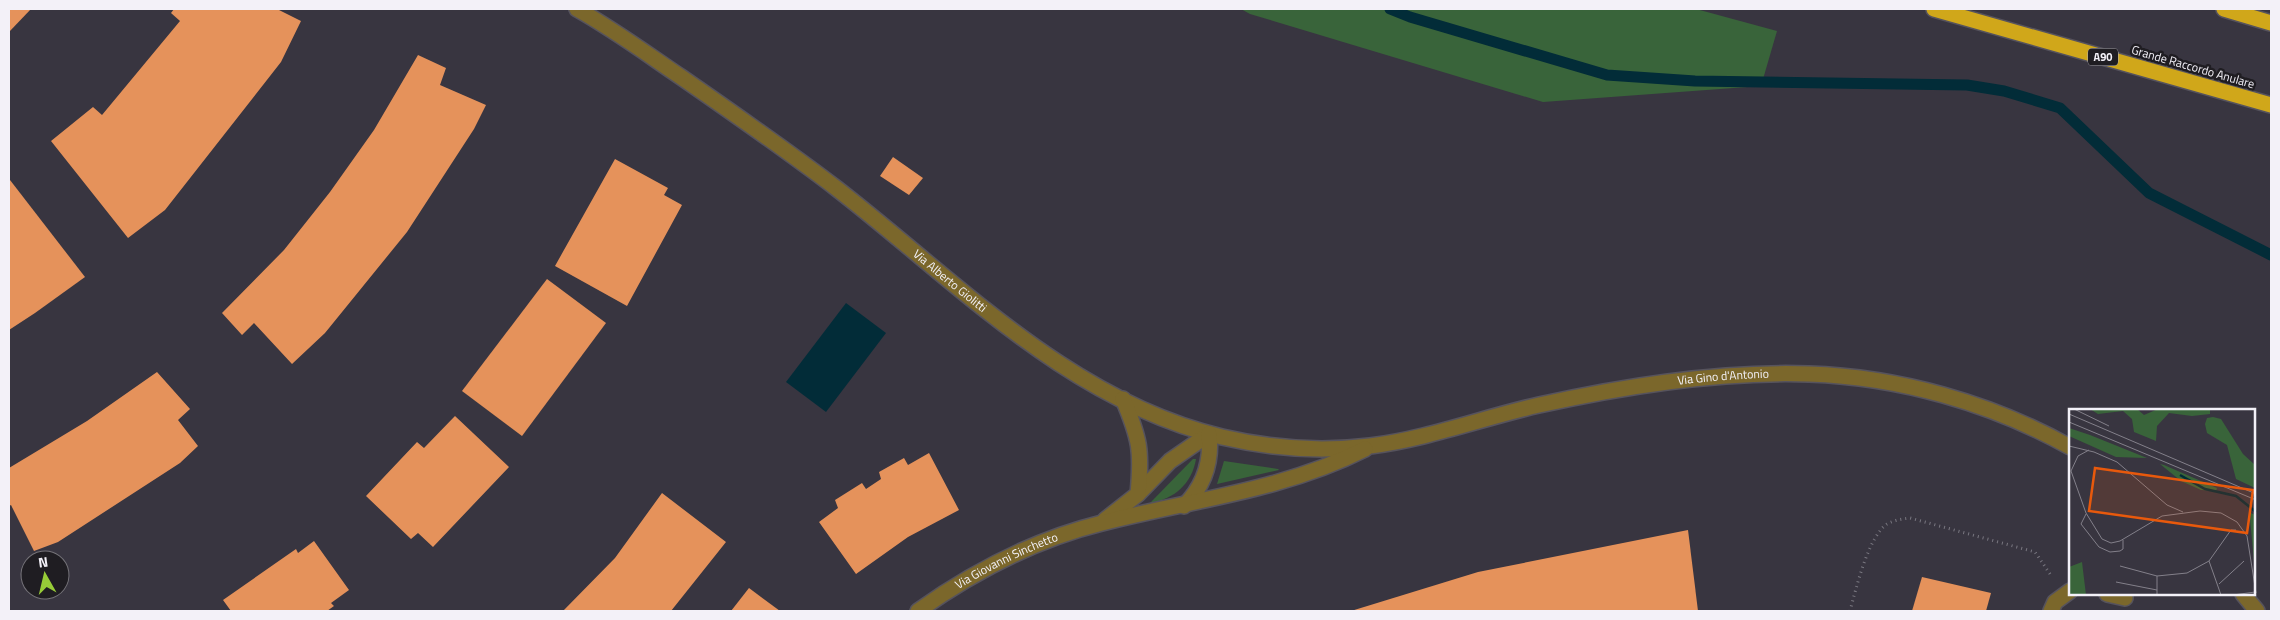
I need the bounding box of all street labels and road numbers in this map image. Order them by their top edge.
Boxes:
street label: Grande Raccordo Anulare [2129,40,2257,93]
road number: A90 [2088,48,2118,66]
street label: Via Alberto Giolitti [909,244,991,317]
street label: Via Gino d'Antonio [1676,364,1769,390]
street label: Via Giovanni Sinchetto [951,527,1060,594]

